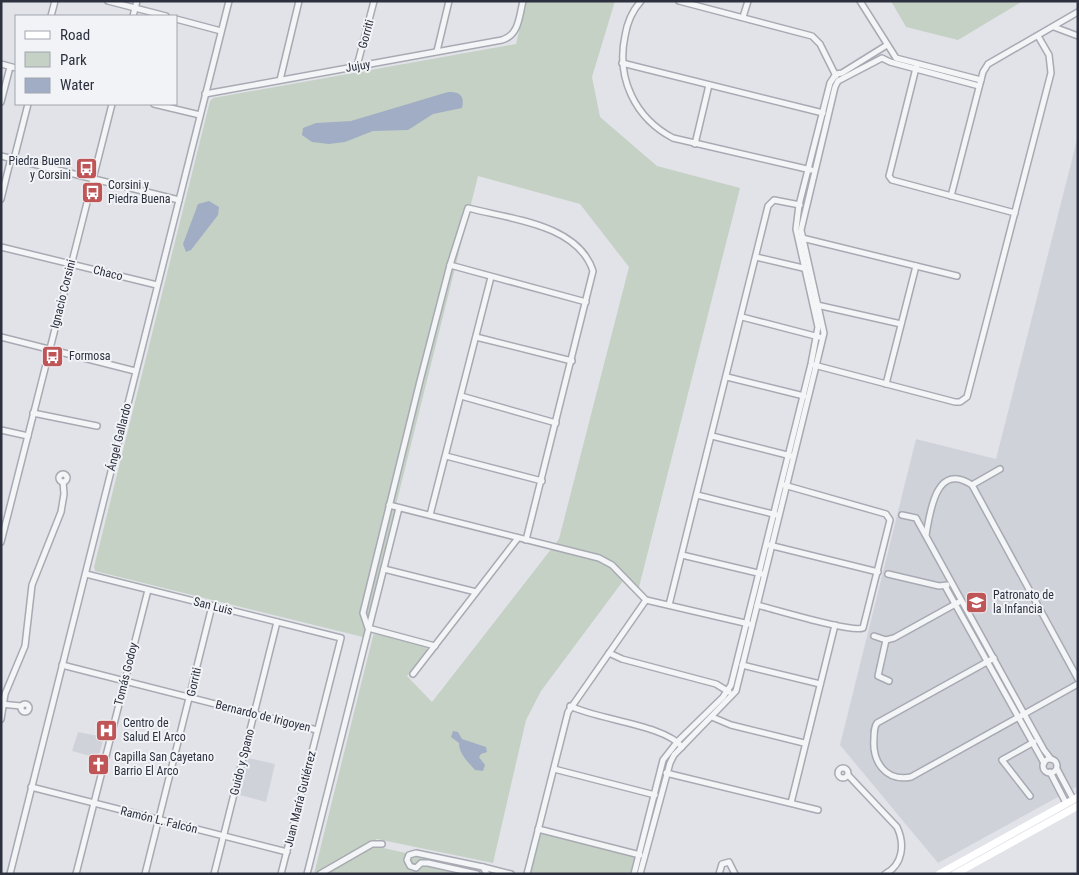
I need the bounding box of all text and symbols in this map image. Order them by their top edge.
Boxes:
legend [15,15,178,105]
street label: Gorriti [355,18,377,50]
text: Road [60,26,90,44]
text: Park [60,51,87,69]
street label: Jujuy [344,57,372,75]
text: Water [60,76,95,94]
place label: Piedra Buena y Corsini [9,154,71,182]
bus stop icon: Piedra Buena y Corsini [75,156,99,180]
place label: Corsini y Piedra Buena [108,178,171,206]
bus stop icon: Corsini y Piedra Buena [80,180,104,204]
street label: Ignacio Corsini [48,258,78,330]
street label: Chaco [92,263,124,283]
bus stop icon: Formosa [41,344,65,368]
place label: Formosa [69,349,111,363]
street label: Ángel Gallardo [103,401,134,472]
place label: Patronato de la Infancia [993,588,1054,616]
school or university icon: Patronato de la Infancia [965,590,989,614]
street label: San Luis [192,594,234,618]
street label: Tomás Godoy [111,641,141,707]
street label: Gorriti [184,666,204,698]
street label: Bernardo de Irigoyen [214,697,312,735]
place label: Centro de Salud El Arco [123,716,186,744]
hospital icon: Centro de Salud El Arco [95,718,119,742]
street label: Guido y Spano [227,727,257,797]
street label: Juan María Gutiérrez [281,749,319,849]
place label: Capilla San Cayetano Barrio El Arco [114,750,214,778]
church icon: Capilla San Cayetano Barrio El Arco [86,752,110,776]
street label: Ramón L. Falcón [119,804,199,836]

